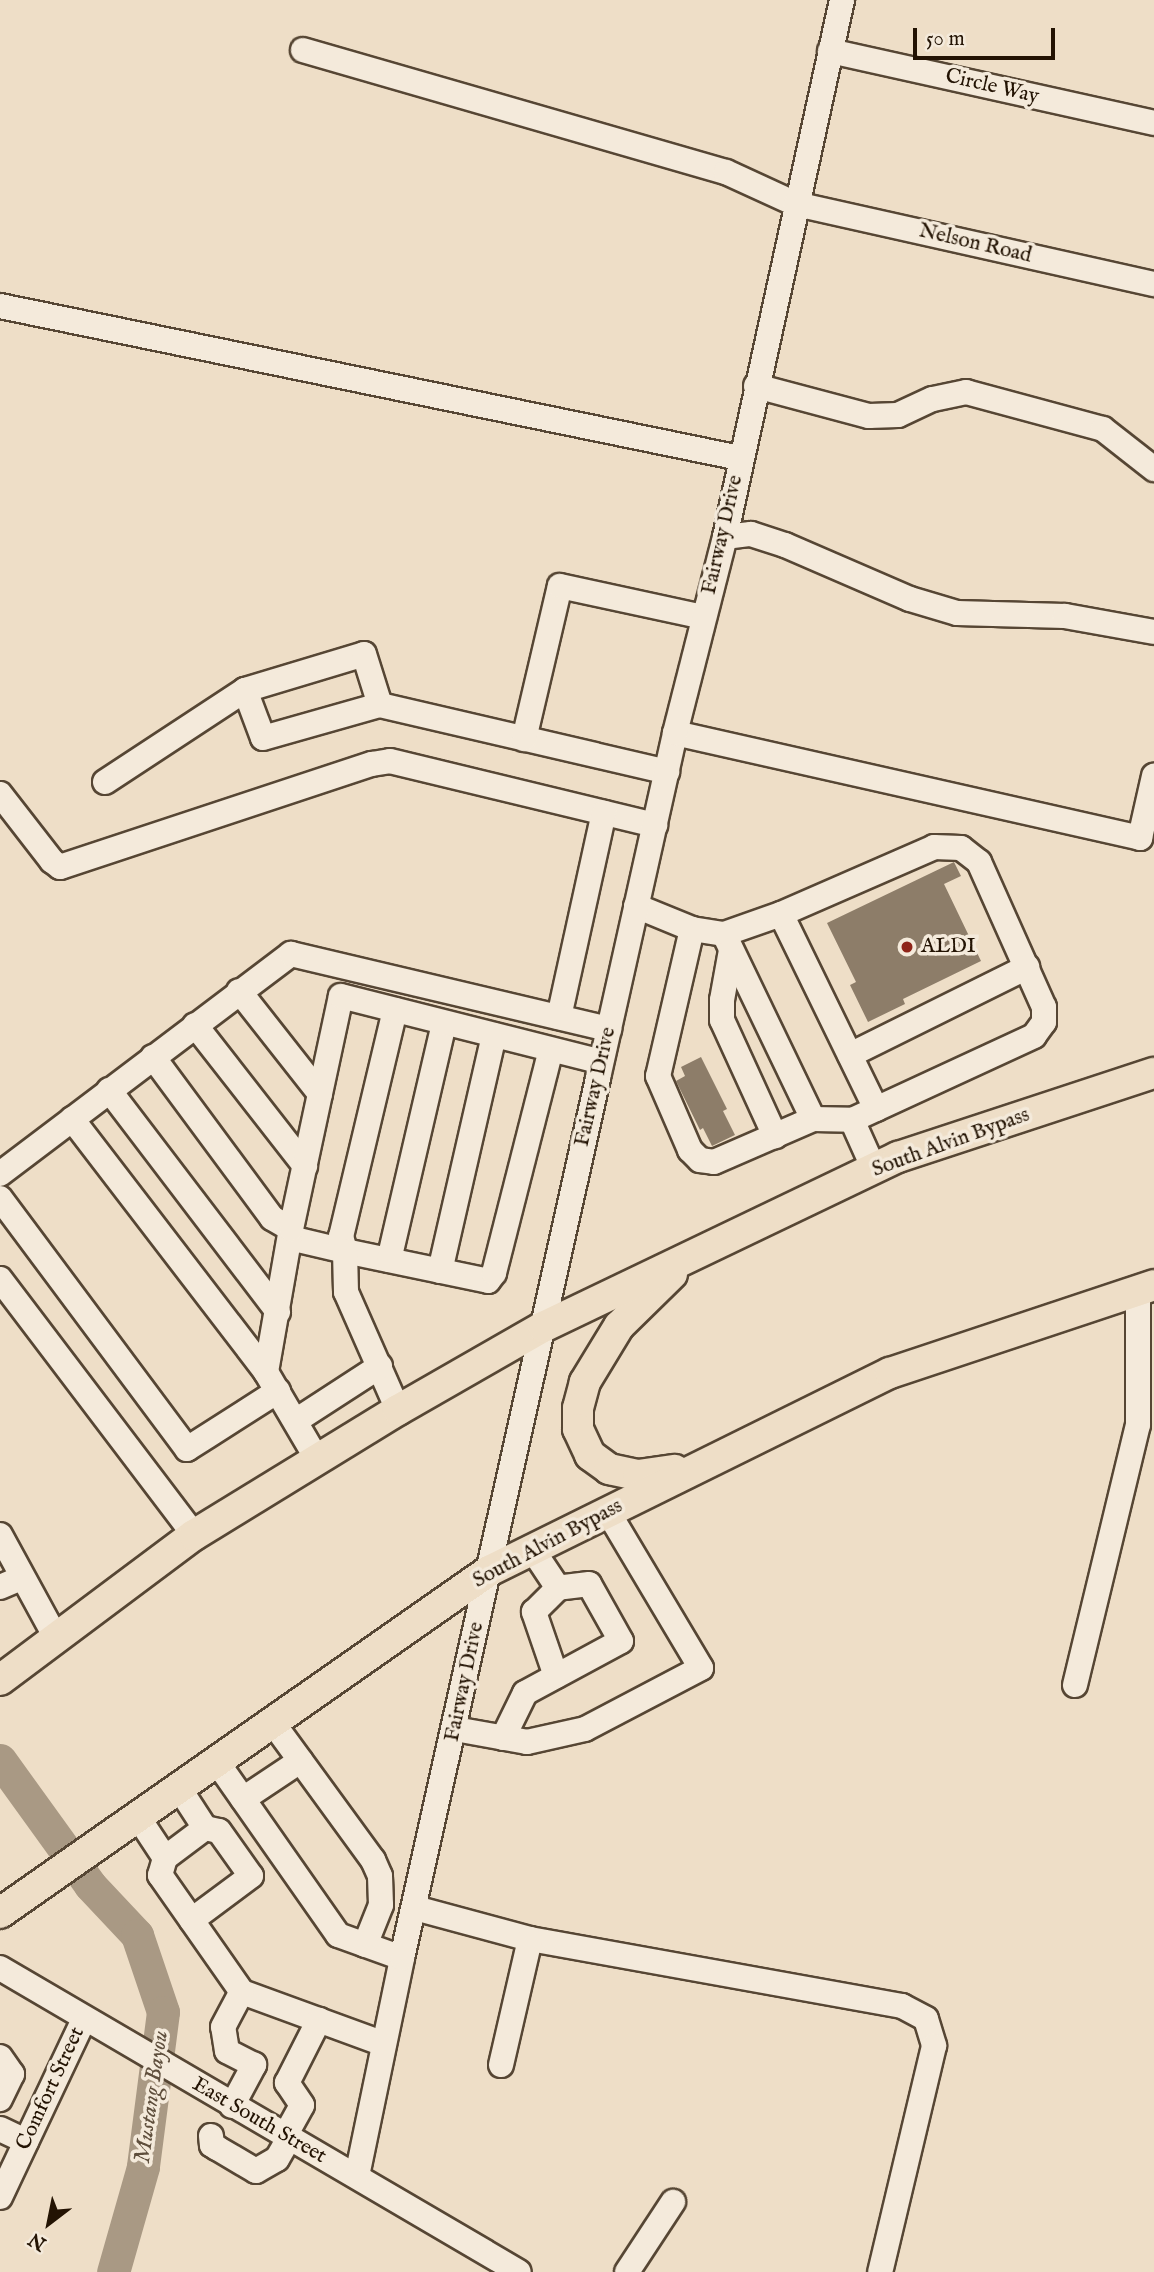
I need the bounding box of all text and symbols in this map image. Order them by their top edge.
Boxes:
scale bar [916,14,1058,58]
text: 50 m [926,26,965,53]
street label: Circle Way [943,64,1041,110]
street label: Nelson Road [916,219,1034,269]
street label: Fairway Drive [697,473,749,597]
place label: ALDI [921,934,976,960]
marker: ALDI [899,939,915,955]
street label: Fairway Drive [570,1025,622,1149]
street label: South Alvin Bypass [869,1103,1033,1183]
street label: South Alvin Bypass [469,1494,627,1594]
street label: Fairway Drive [440,1620,490,1744]
street label: Comfort Street [11,2023,91,2155]
water label: Mustang Bayou [129,2029,175,2165]
street label: East South Street [187,2072,331,2170]
north arrow [14,2188,84,2258]
text: N [25,2226,51,2255]

